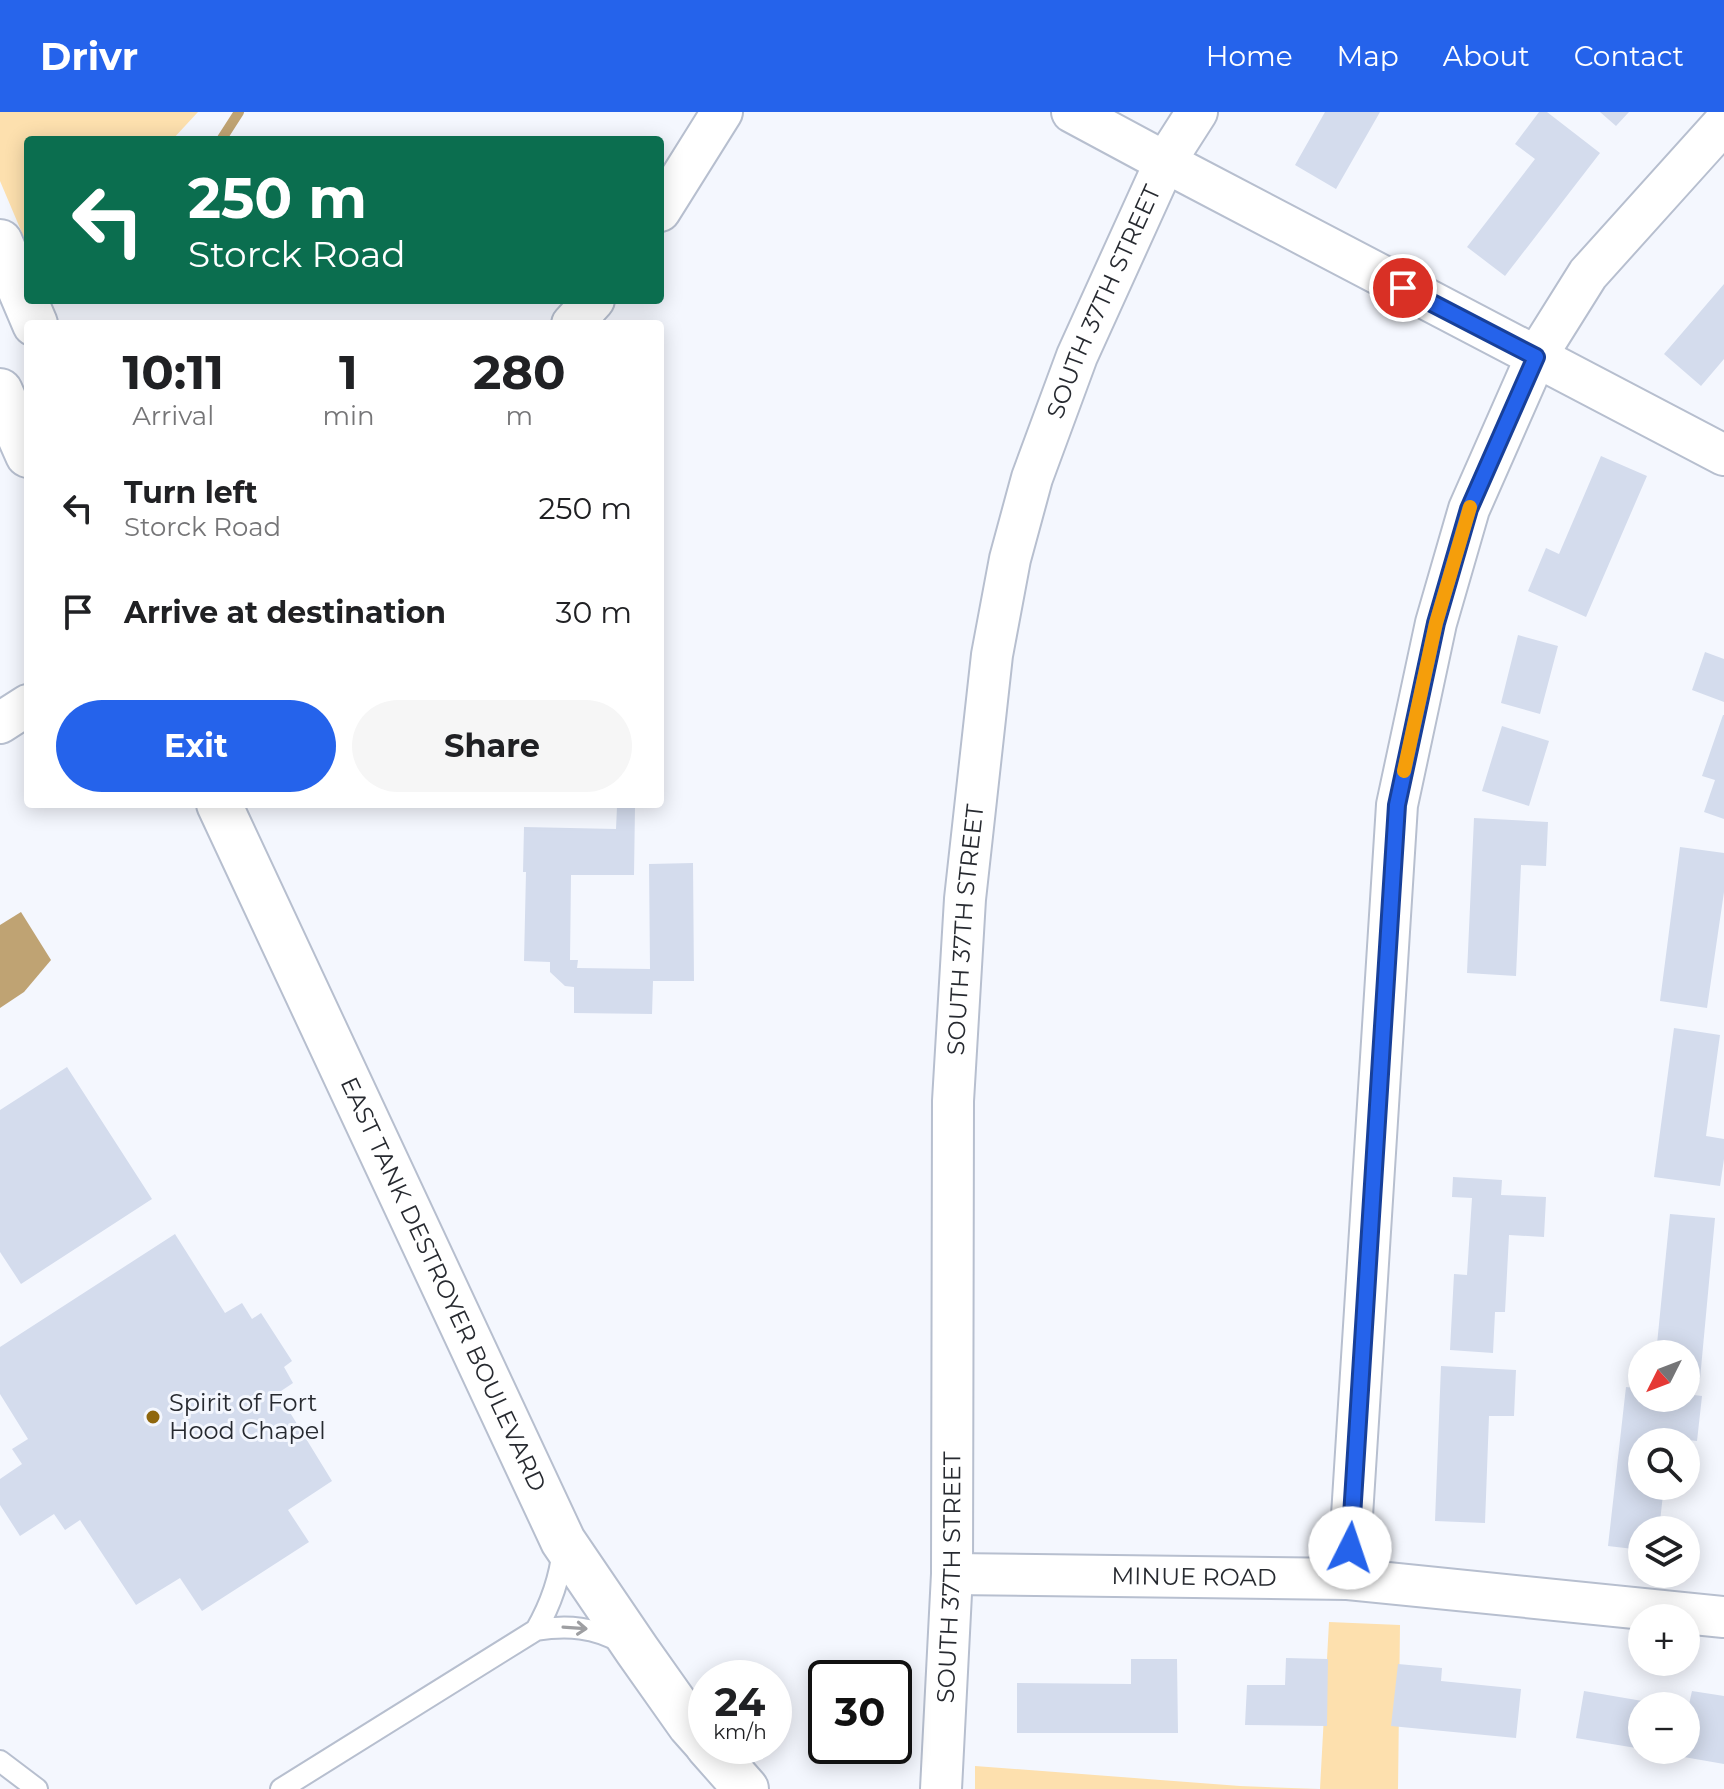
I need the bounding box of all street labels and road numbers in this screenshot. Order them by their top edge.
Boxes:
street label: SOUTH 37TH STREET [1040,180,1167,422]
street label: SOUTH 37TH STREET [941,802,989,1056]
street label: EAST TANK DESTROYER BOULEVARD [334,1072,553,1496]
street label: SOUTH 37TH STREET [930,1451,966,1704]
street label: MINUE ROAD [1111,1561,1277,1592]

